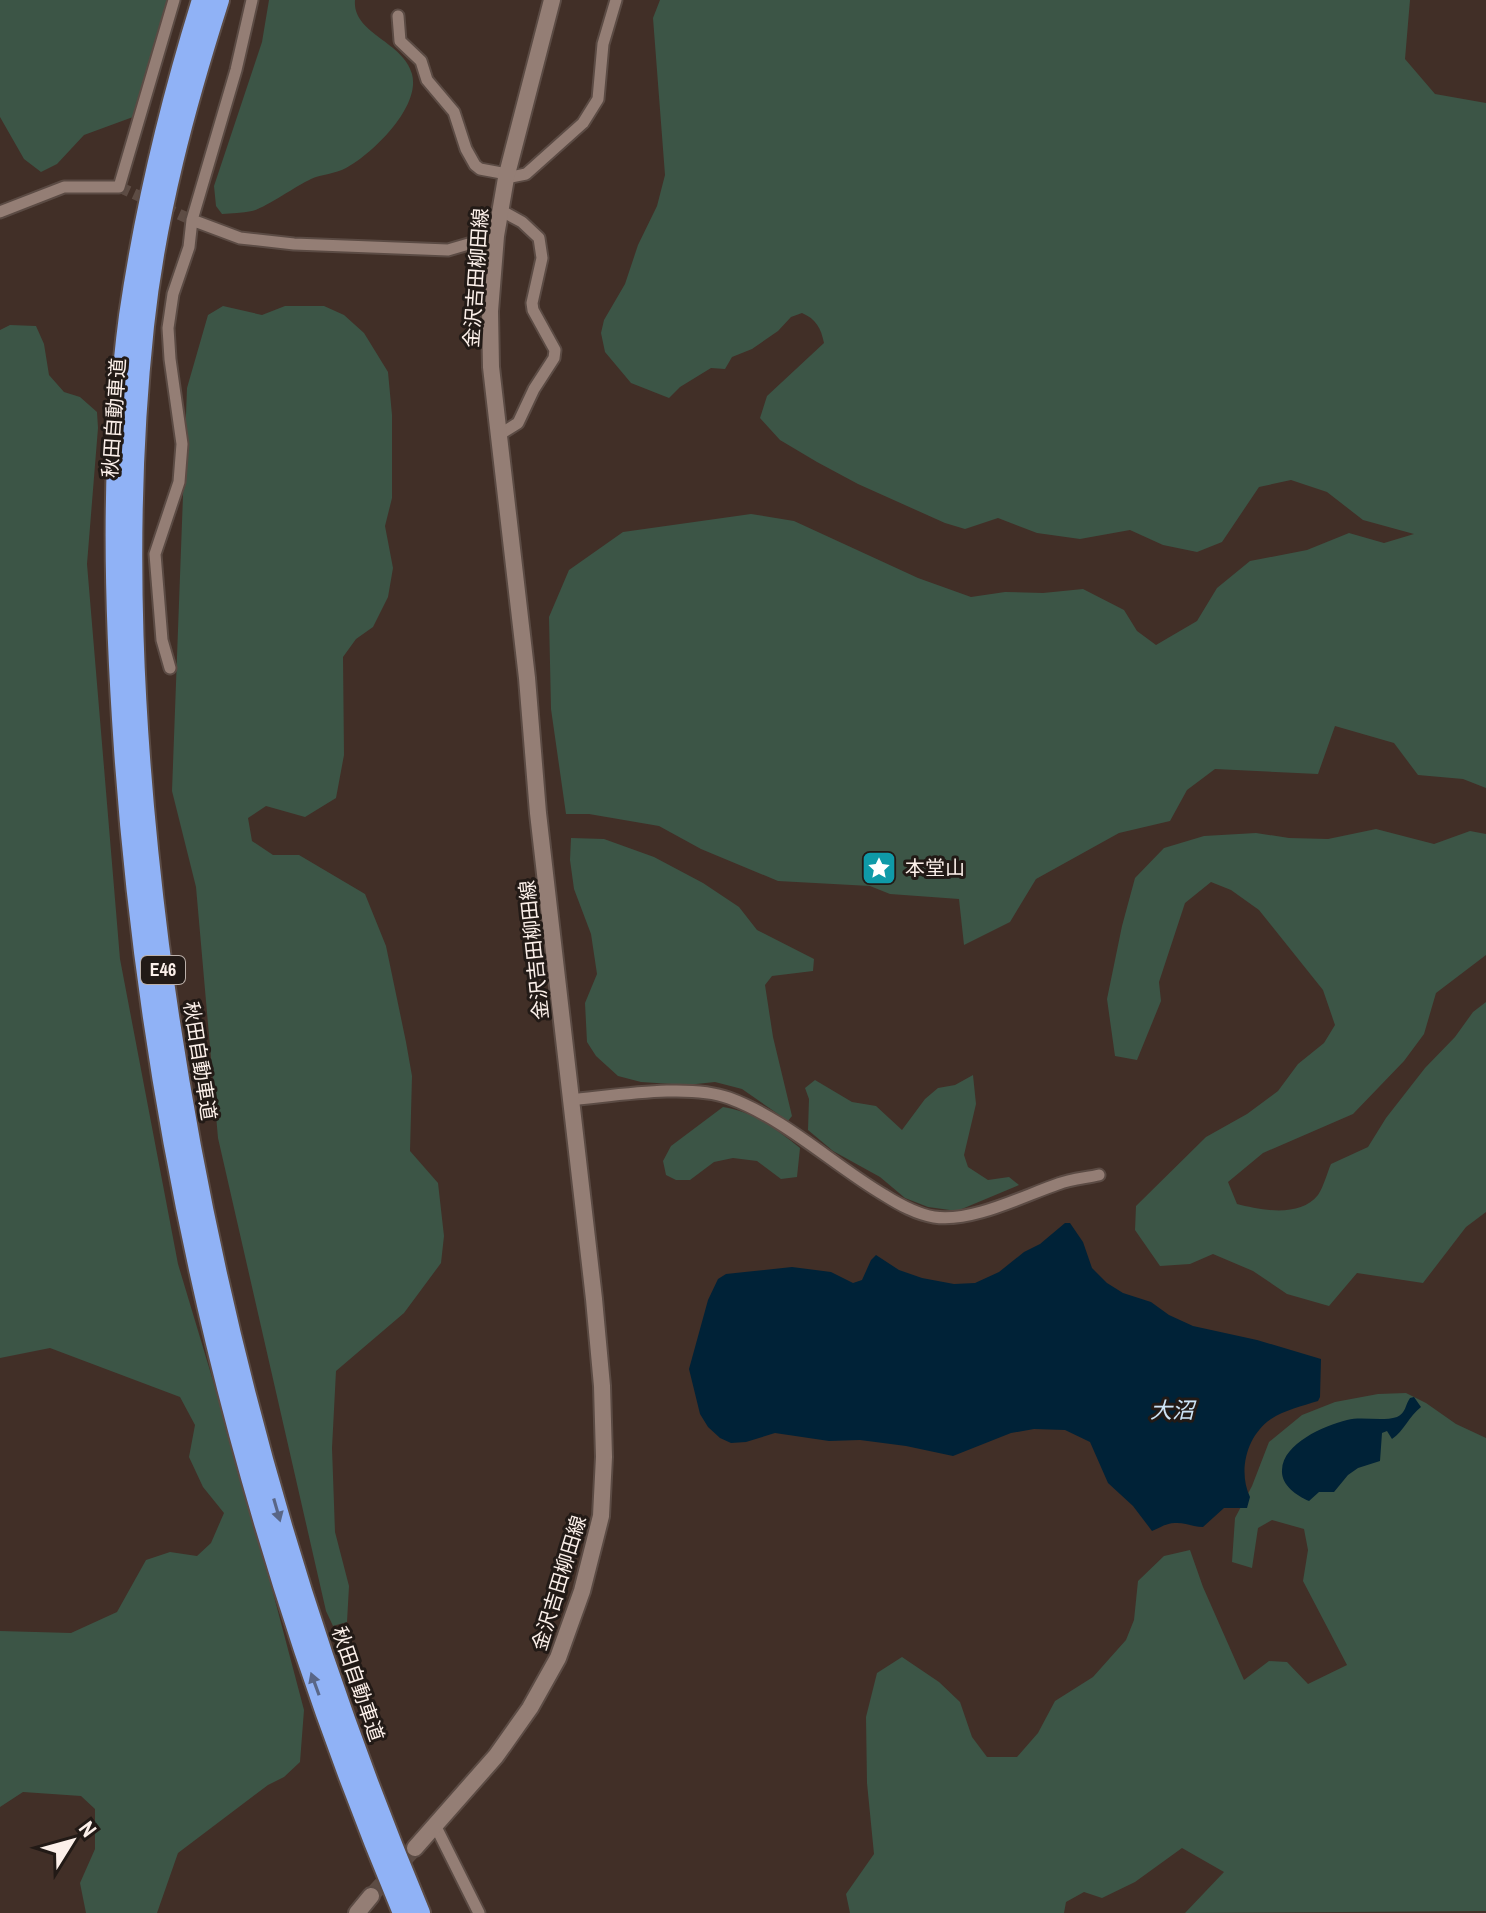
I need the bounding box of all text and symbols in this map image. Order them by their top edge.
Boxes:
street label: 金沢吉田柳田線 [457,207,494,349]
street label: 秋田自動車道 [96,357,131,479]
place icon: 本堂山 [860,849,898,887]
place label: 本堂山 [905,854,965,881]
street label: 金沢吉田柳田線 [513,879,554,1021]
road number: E46 [141,956,185,984]
street label: 秋田自動車道 [178,1000,223,1122]
water label: 大沼 [1150,1395,1197,1425]
one-way arrow [271,1499,284,1523]
street label: 金沢吉田柳田線 [525,1512,592,1654]
street label: 秋田自動車道 [326,1623,391,1745]
one-way arrow [308,1671,320,1695]
north arrow [32,1801,112,1881]
text: N [72,1815,104,1843]

